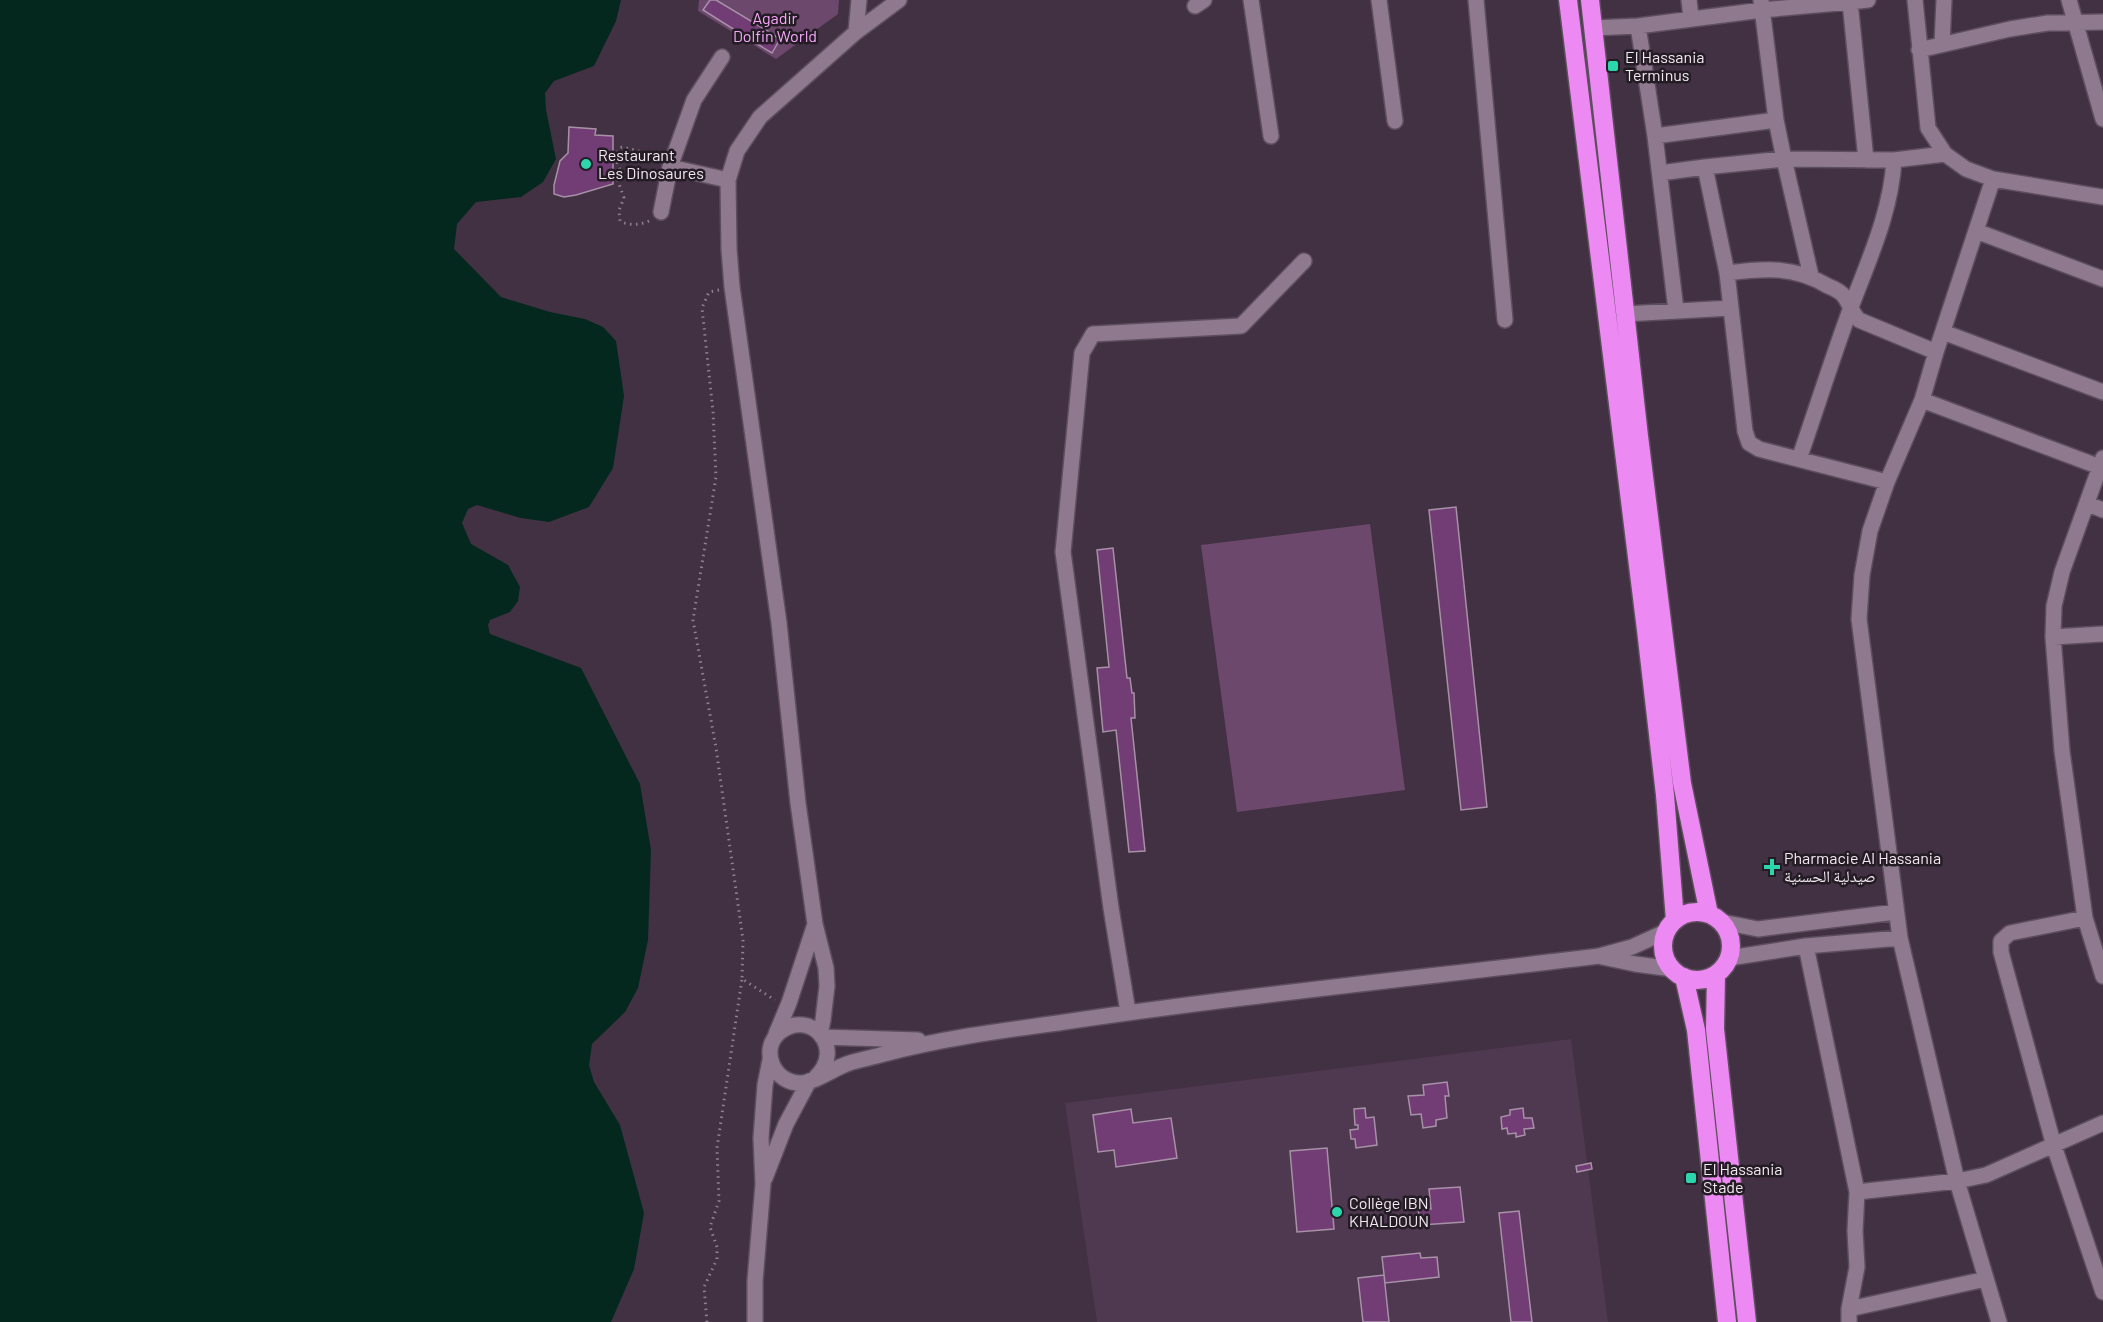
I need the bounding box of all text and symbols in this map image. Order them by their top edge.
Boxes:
park label: Agadir Dolfin World [733,8,817,45]
place label: El Hassania Terminus [1625,47,1704,84]
marker: El Hassania Terminus [1606,59,1620,73]
place label: Restaurant Les Dinosaures [598,145,704,182]
marker: Restaurant Les Dinosaures [579,157,593,171]
place label: Pharmacie Al Hassania صيدلية الحسنية [1784,848,1941,885]
marker: Pharmacie Al Hassania صيدلية الحسنية [1765,860,1779,874]
place label: El Hassania Stade [1703,1159,1782,1196]
marker: El Hassania Stade [1684,1171,1698,1185]
place label: Collège IBN KHALDOUN [1349,1193,1429,1230]
marker: Collège IBN KHALDOUN [1330,1205,1344,1219]

